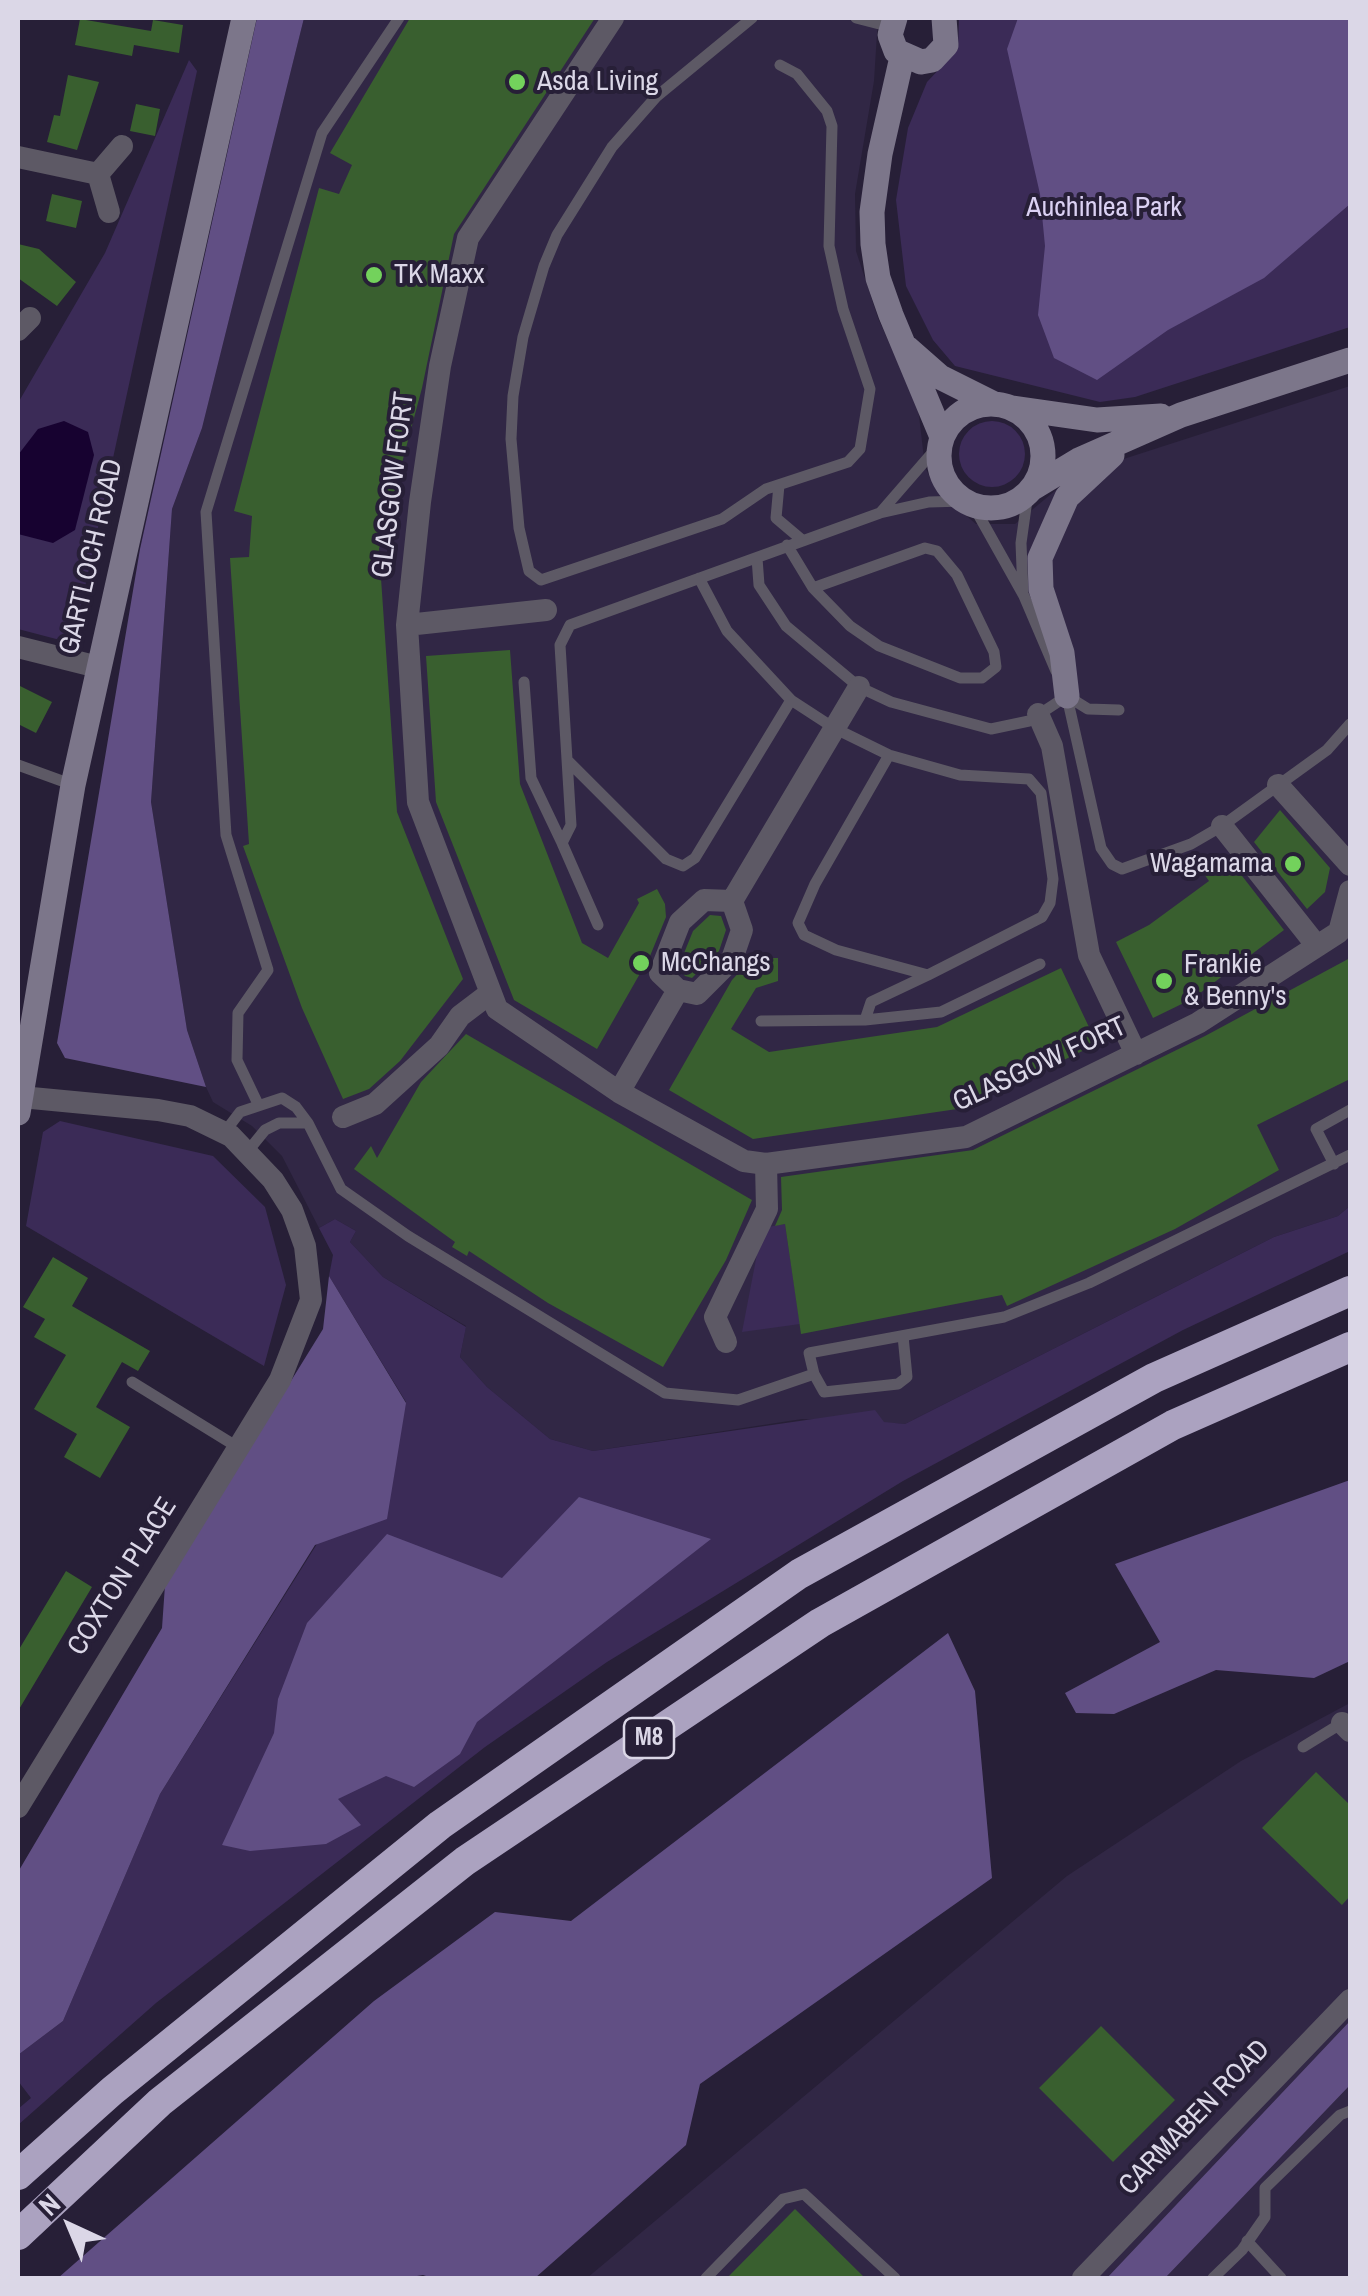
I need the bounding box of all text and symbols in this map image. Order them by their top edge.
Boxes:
place label: Asda Living [537,65,658,99]
marker: Asda Living [506,71,528,93]
park label: Auchinlea Park [1026,191,1182,225]
place label: TK Maxx [394,258,485,292]
marker: TK Maxx [363,264,385,286]
street label: GLASGOW FORT [366,390,422,580]
street label: GARTLOCH ROAD [53,456,131,658]
place label: Wagamama [1150,847,1273,881]
marker: Wagamama [1282,853,1304,875]
place label: McChangs [661,946,771,980]
place label: Frankie & Benny's [1184,948,1287,1014]
marker: McChangs [630,952,652,974]
marker: Frankie & Benny's [1153,970,1175,992]
street label: GLASGOW FORT [948,1010,1132,1120]
street label: COXTON PLACE [61,1492,185,1662]
road number: M8 [624,1718,674,1758]
street label: CARMABEN ROAD [1112,2033,1278,2203]
north arrow [20,2176,120,2276]
text: N [30,2185,68,2224]

